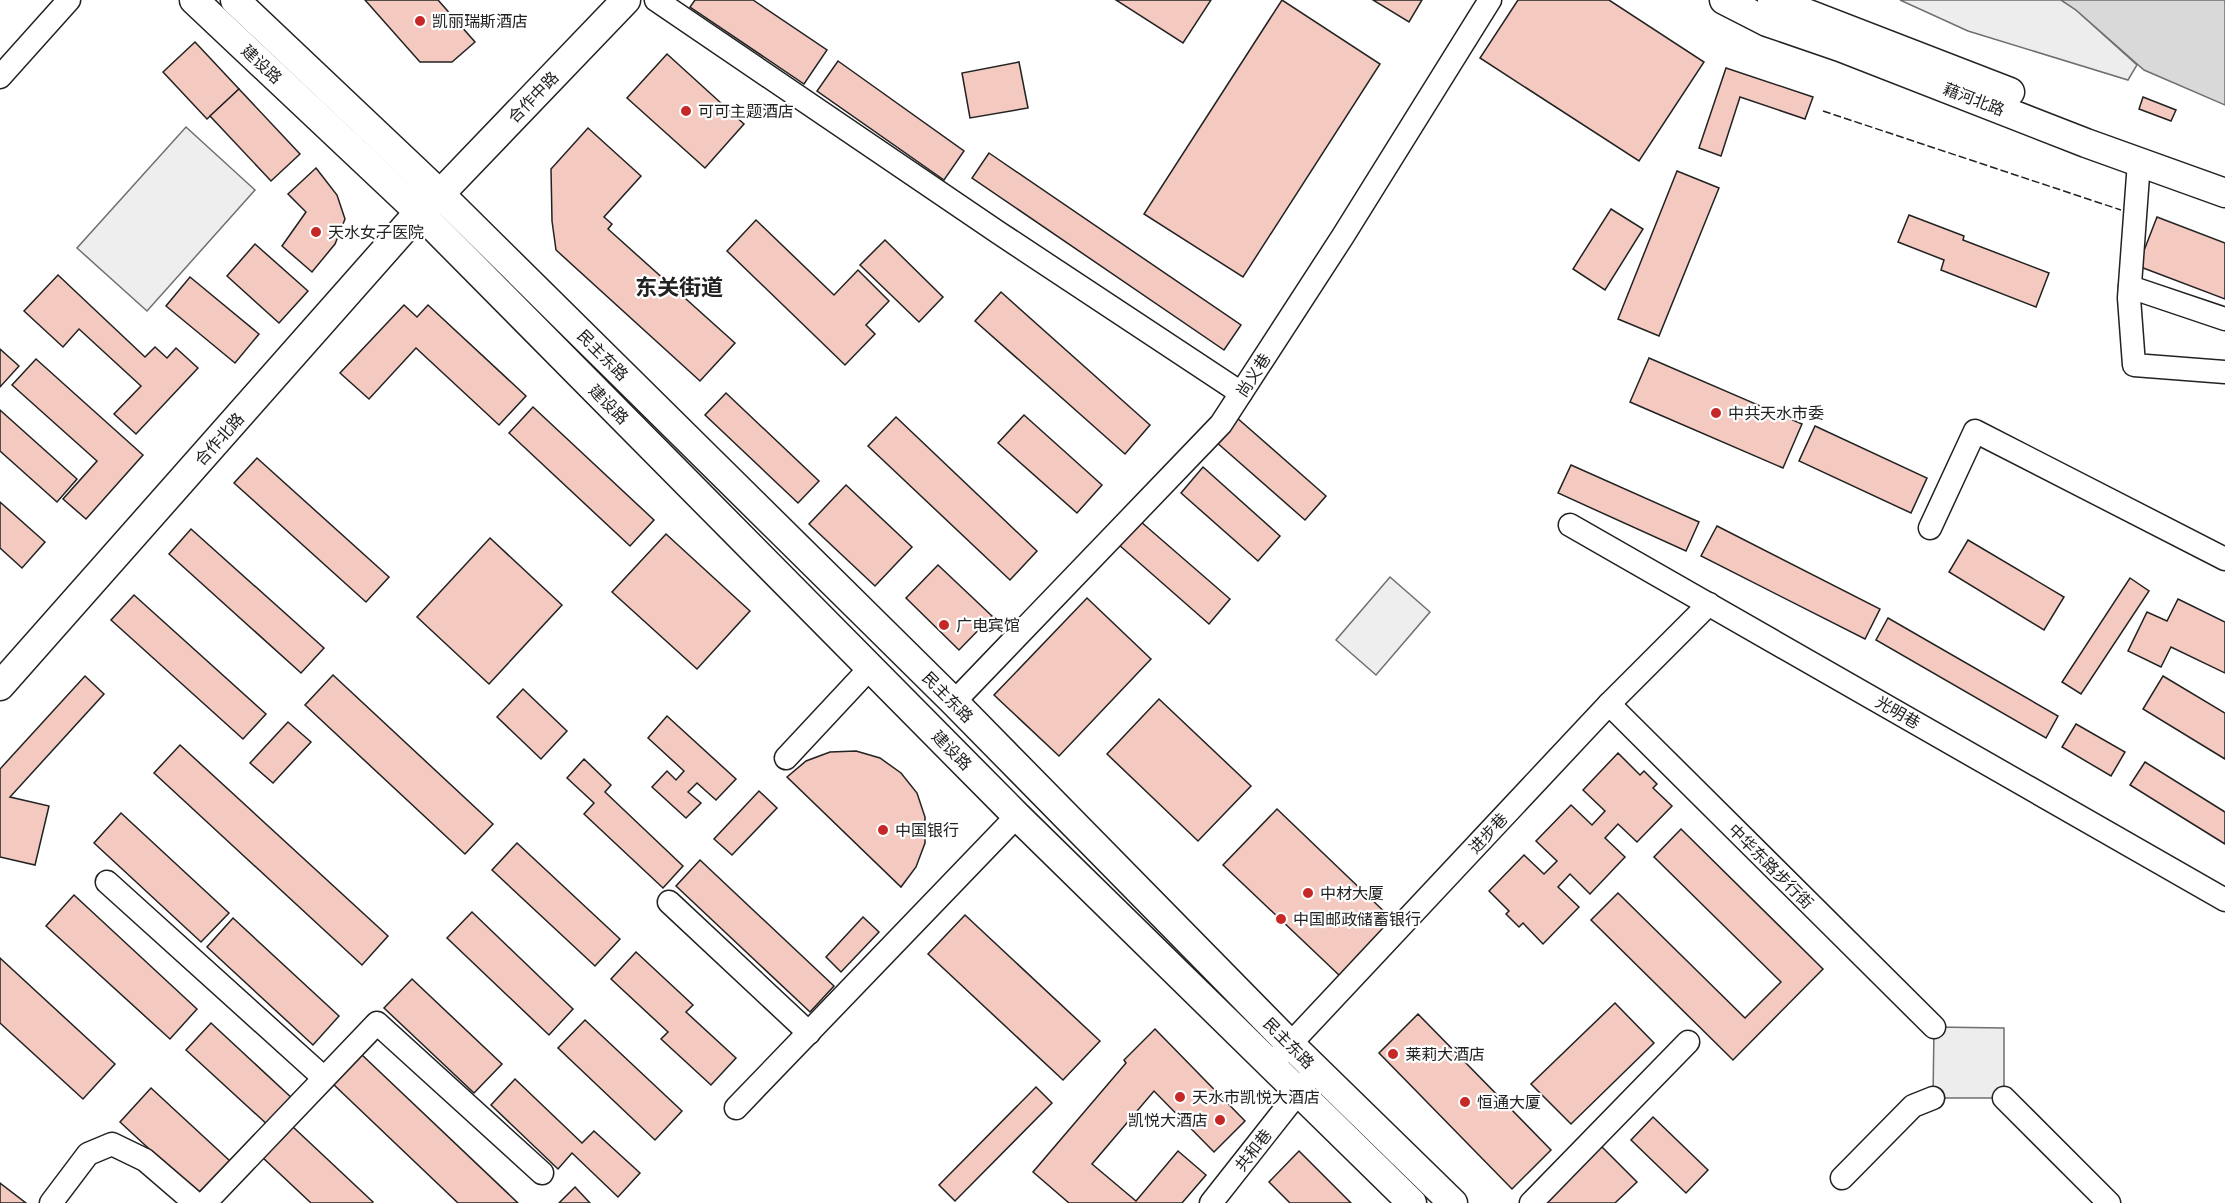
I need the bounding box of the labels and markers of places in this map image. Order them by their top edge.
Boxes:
place label: 凯丽瑞斯酒店 [432,11,528,31]
marker: 凯丽瑞斯酒店 [413,14,427,28]
place label: 可可主题酒店 [698,101,794,121]
marker: 可可主题酒店 [679,104,693,118]
place label: 天水女子医院 [328,222,424,242]
marker: 天水女子医院 [309,225,323,239]
place label: 中共天水市委 [1728,403,1824,423]
marker: 中共天水市委 [1709,406,1723,420]
place label: 广电宾馆 [956,615,1020,635]
marker: 广电宾馆 [937,618,951,632]
place label: 中国银行 [895,820,959,840]
marker: 中国银行 [876,823,890,837]
place label: 中材大厦 [1320,883,1384,903]
marker: 中材大厦 [1301,886,1315,900]
place label: 中国邮政储蓄银行 [1293,909,1421,929]
marker: 中国邮政储蓄银行 [1274,912,1288,926]
place label: 莱莉大酒店 [1405,1044,1485,1064]
marker: 莱莉大酒店 [1386,1047,1400,1061]
place label: 天水市凯悦大酒店 [1192,1087,1320,1107]
marker: 天水市凯悦大酒店 [1173,1090,1187,1104]
place label: 恒通大厦 [1477,1092,1541,1112]
marker: 恒通大厦 [1458,1095,1472,1109]
place label: 凯悦大酒店 [1128,1110,1208,1130]
marker: 凯悦大酒店 [1213,1113,1227,1127]

